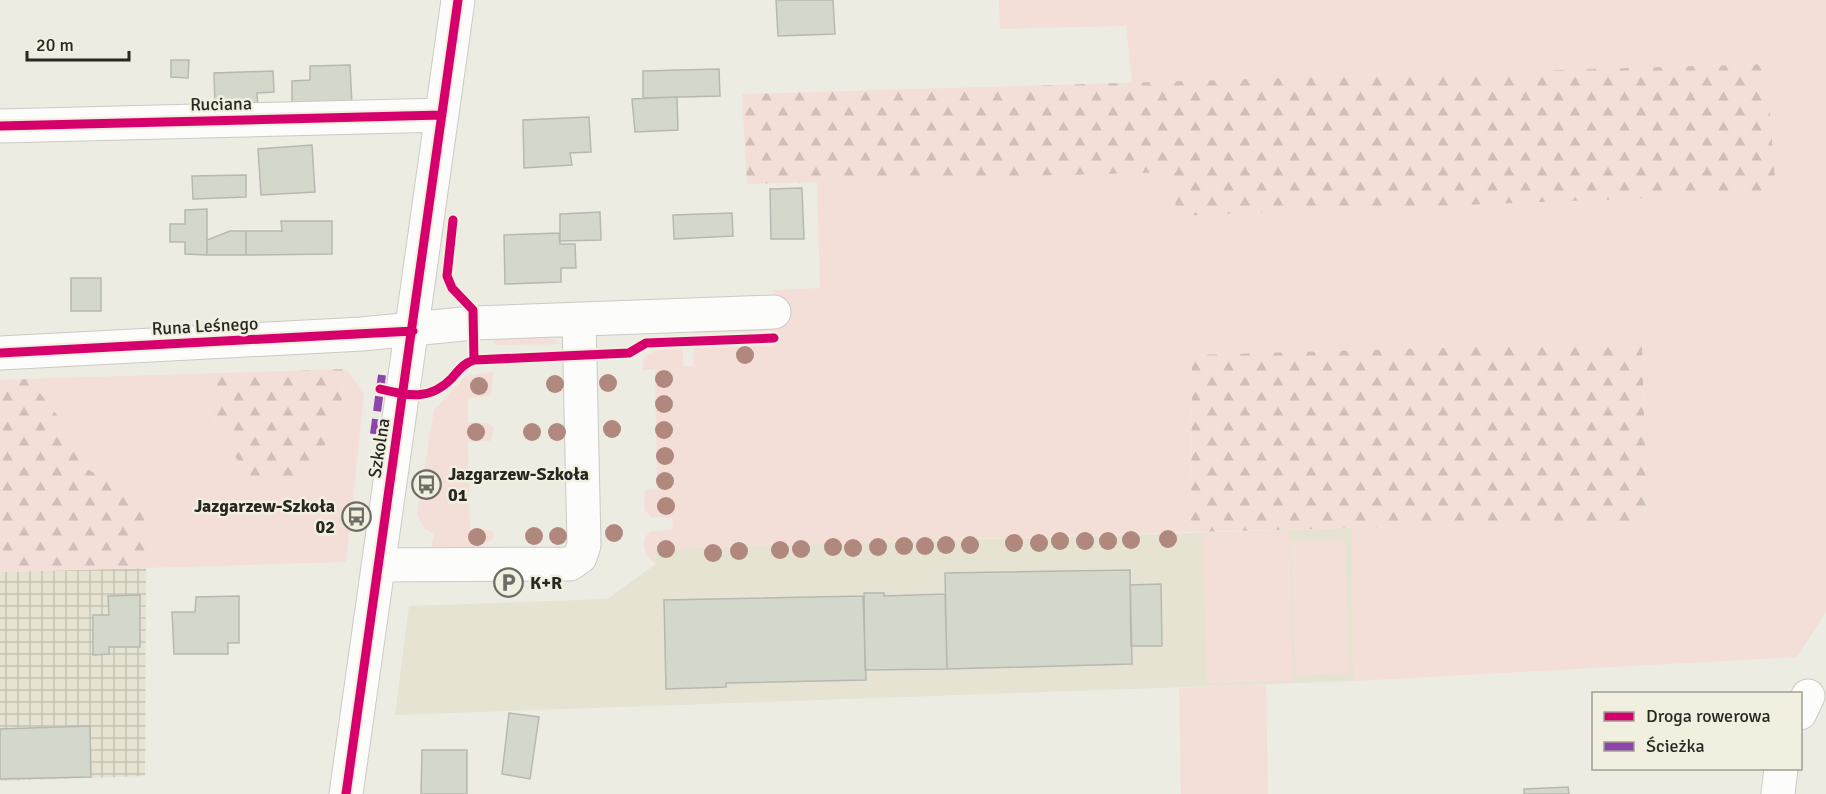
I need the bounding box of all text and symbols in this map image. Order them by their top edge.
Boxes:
scale bar [27,24,129,62]
text: 20 m [36,34,74,56]
street label: Ruciana [190,92,252,116]
street label: Runa Leśnego [151,312,259,340]
street label: Szkolna [363,417,395,479]
place label: Jazgarzew-Szkoła 01 [448,463,589,506]
bus stop icon: Jazgarzew-Szkoła 01 [411,468,443,500]
place label: Jazgarzew-Szkoła 02 [194,495,335,538]
bus stop icon: Jazgarzew-Szkoła 02 [340,500,372,532]
parking icon: K+R [493,567,525,599]
place label: K+R [530,572,562,594]
legend [1592,692,1802,770]
text: Droga rowerowa [1646,705,1771,727]
text: Ścieżka [1646,735,1705,757]

